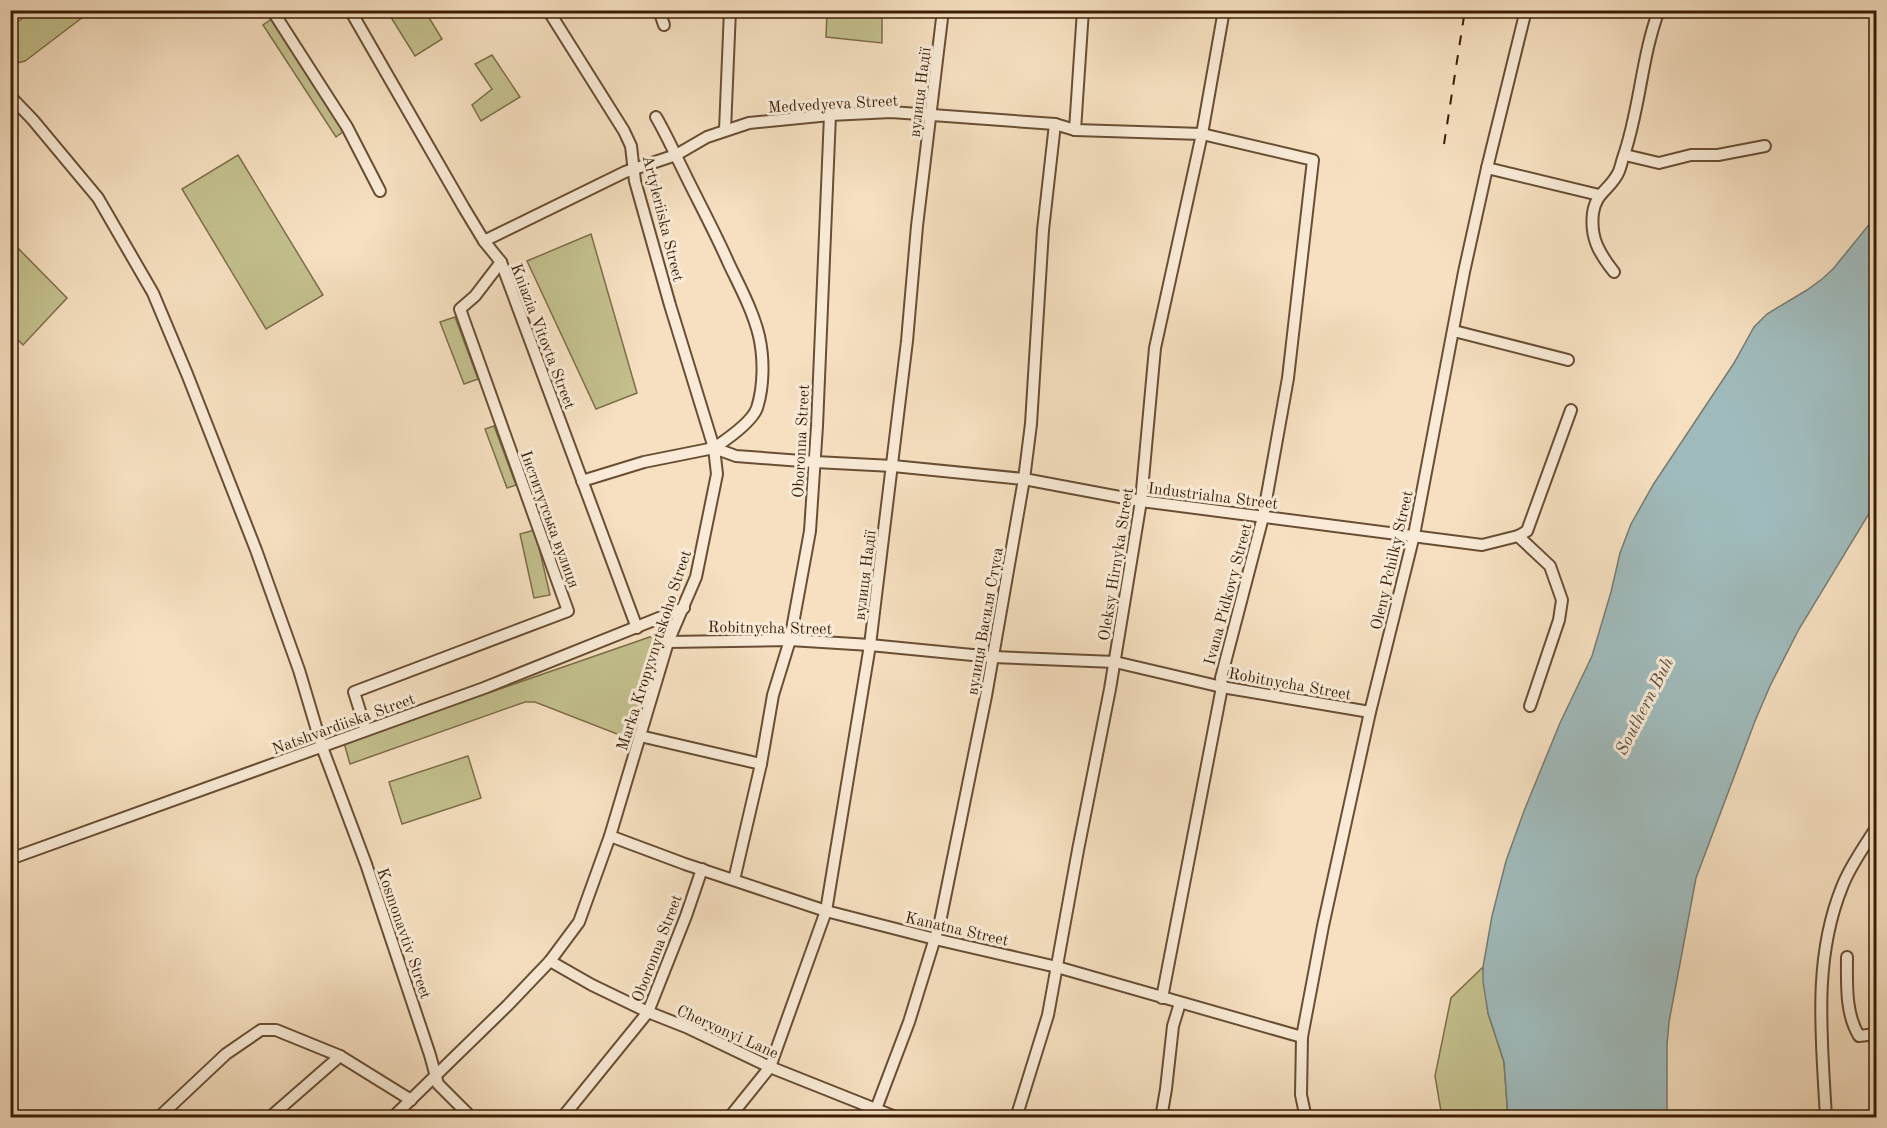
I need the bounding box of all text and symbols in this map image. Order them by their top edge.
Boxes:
street label: вулиця Надії [908,46,935,138]
street label: Medvedyeva Street [768,94,899,116]
street label: Artyleriiska Street [639,154,686,284]
street label: Kniazia Vitovta Street [507,262,577,412]
street label: Oboronna Street [791,383,813,498]
street label: Інститутська вулиця [517,449,581,590]
street label: Industrialna Street [1147,481,1279,513]
street label: Oleksy Hirnyka Street [1097,486,1137,642]
street label: Oleny Pchilky Street [1369,489,1417,632]
street label: Ivana Pidkovy Street [1202,521,1256,667]
street label: вулиця Надії [853,529,880,621]
street label: вулиця Василя Стуса [965,546,1007,696]
street label: Marka Kropyvnytskoho Street [615,548,695,753]
street label: Robitnycha Street [708,620,833,638]
water label: Southern Buh [1613,655,1677,758]
street label: Robitnycha Street [1227,666,1353,704]
street label: Natshvardiiska Street [270,691,418,758]
street label: Kosmonavtiv Street [373,866,433,1002]
street label: Oboronna Street [630,892,686,1005]
street label: Kanatna Street [903,910,1010,950]
street label: Chervonyi Lane [674,1003,780,1062]

